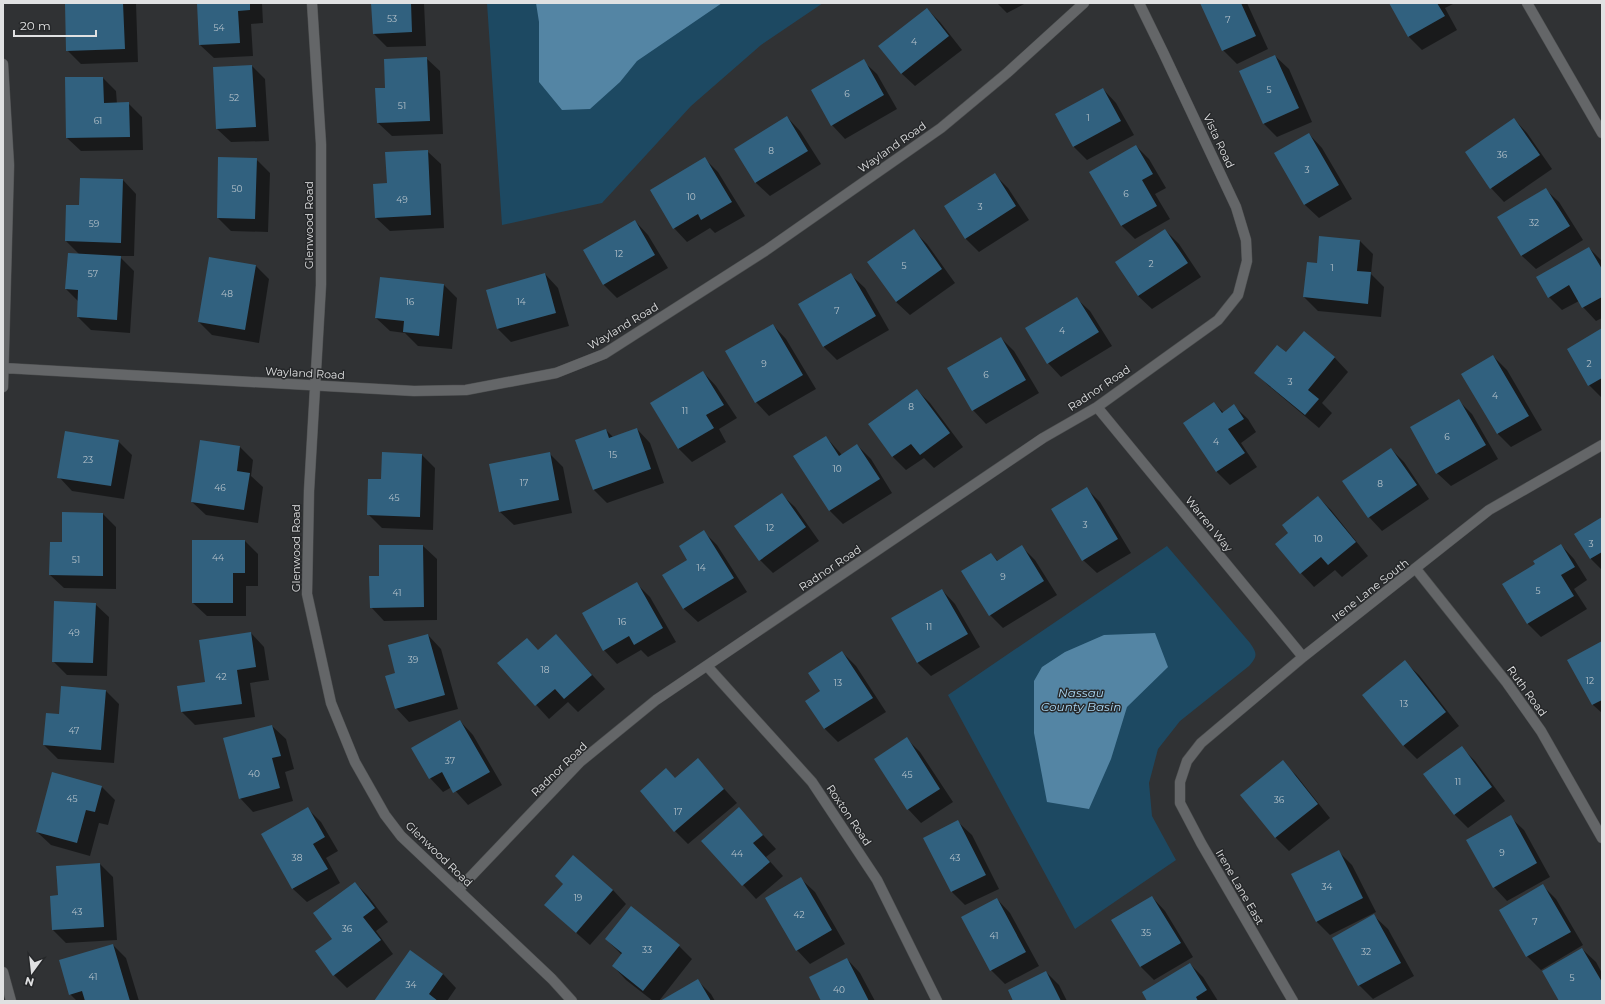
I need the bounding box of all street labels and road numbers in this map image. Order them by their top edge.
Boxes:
street label: Vista Road [1200,112,1238,170]
street label: Wayland Road [855,118,929,176]
street label: Glenwood Road [302,181,316,269]
street label: Wayland Road [585,299,661,353]
street label: Radnor Road [1065,362,1133,414]
street label: Wayland Road [265,364,345,382]
street label: Warren Way [1182,493,1236,555]
street label: Glenwood Road [289,504,303,592]
street label: Radnor Road [796,542,864,594]
street label: Irene Lane South [1329,556,1411,624]
street label: Ruth Road [1504,663,1550,719]
street label: Radnor Road [528,739,590,799]
street label: Roxton Road [823,782,875,848]
street label: Glenwood Road [403,818,475,890]
street label: Irene Lane East [1213,847,1268,928]

